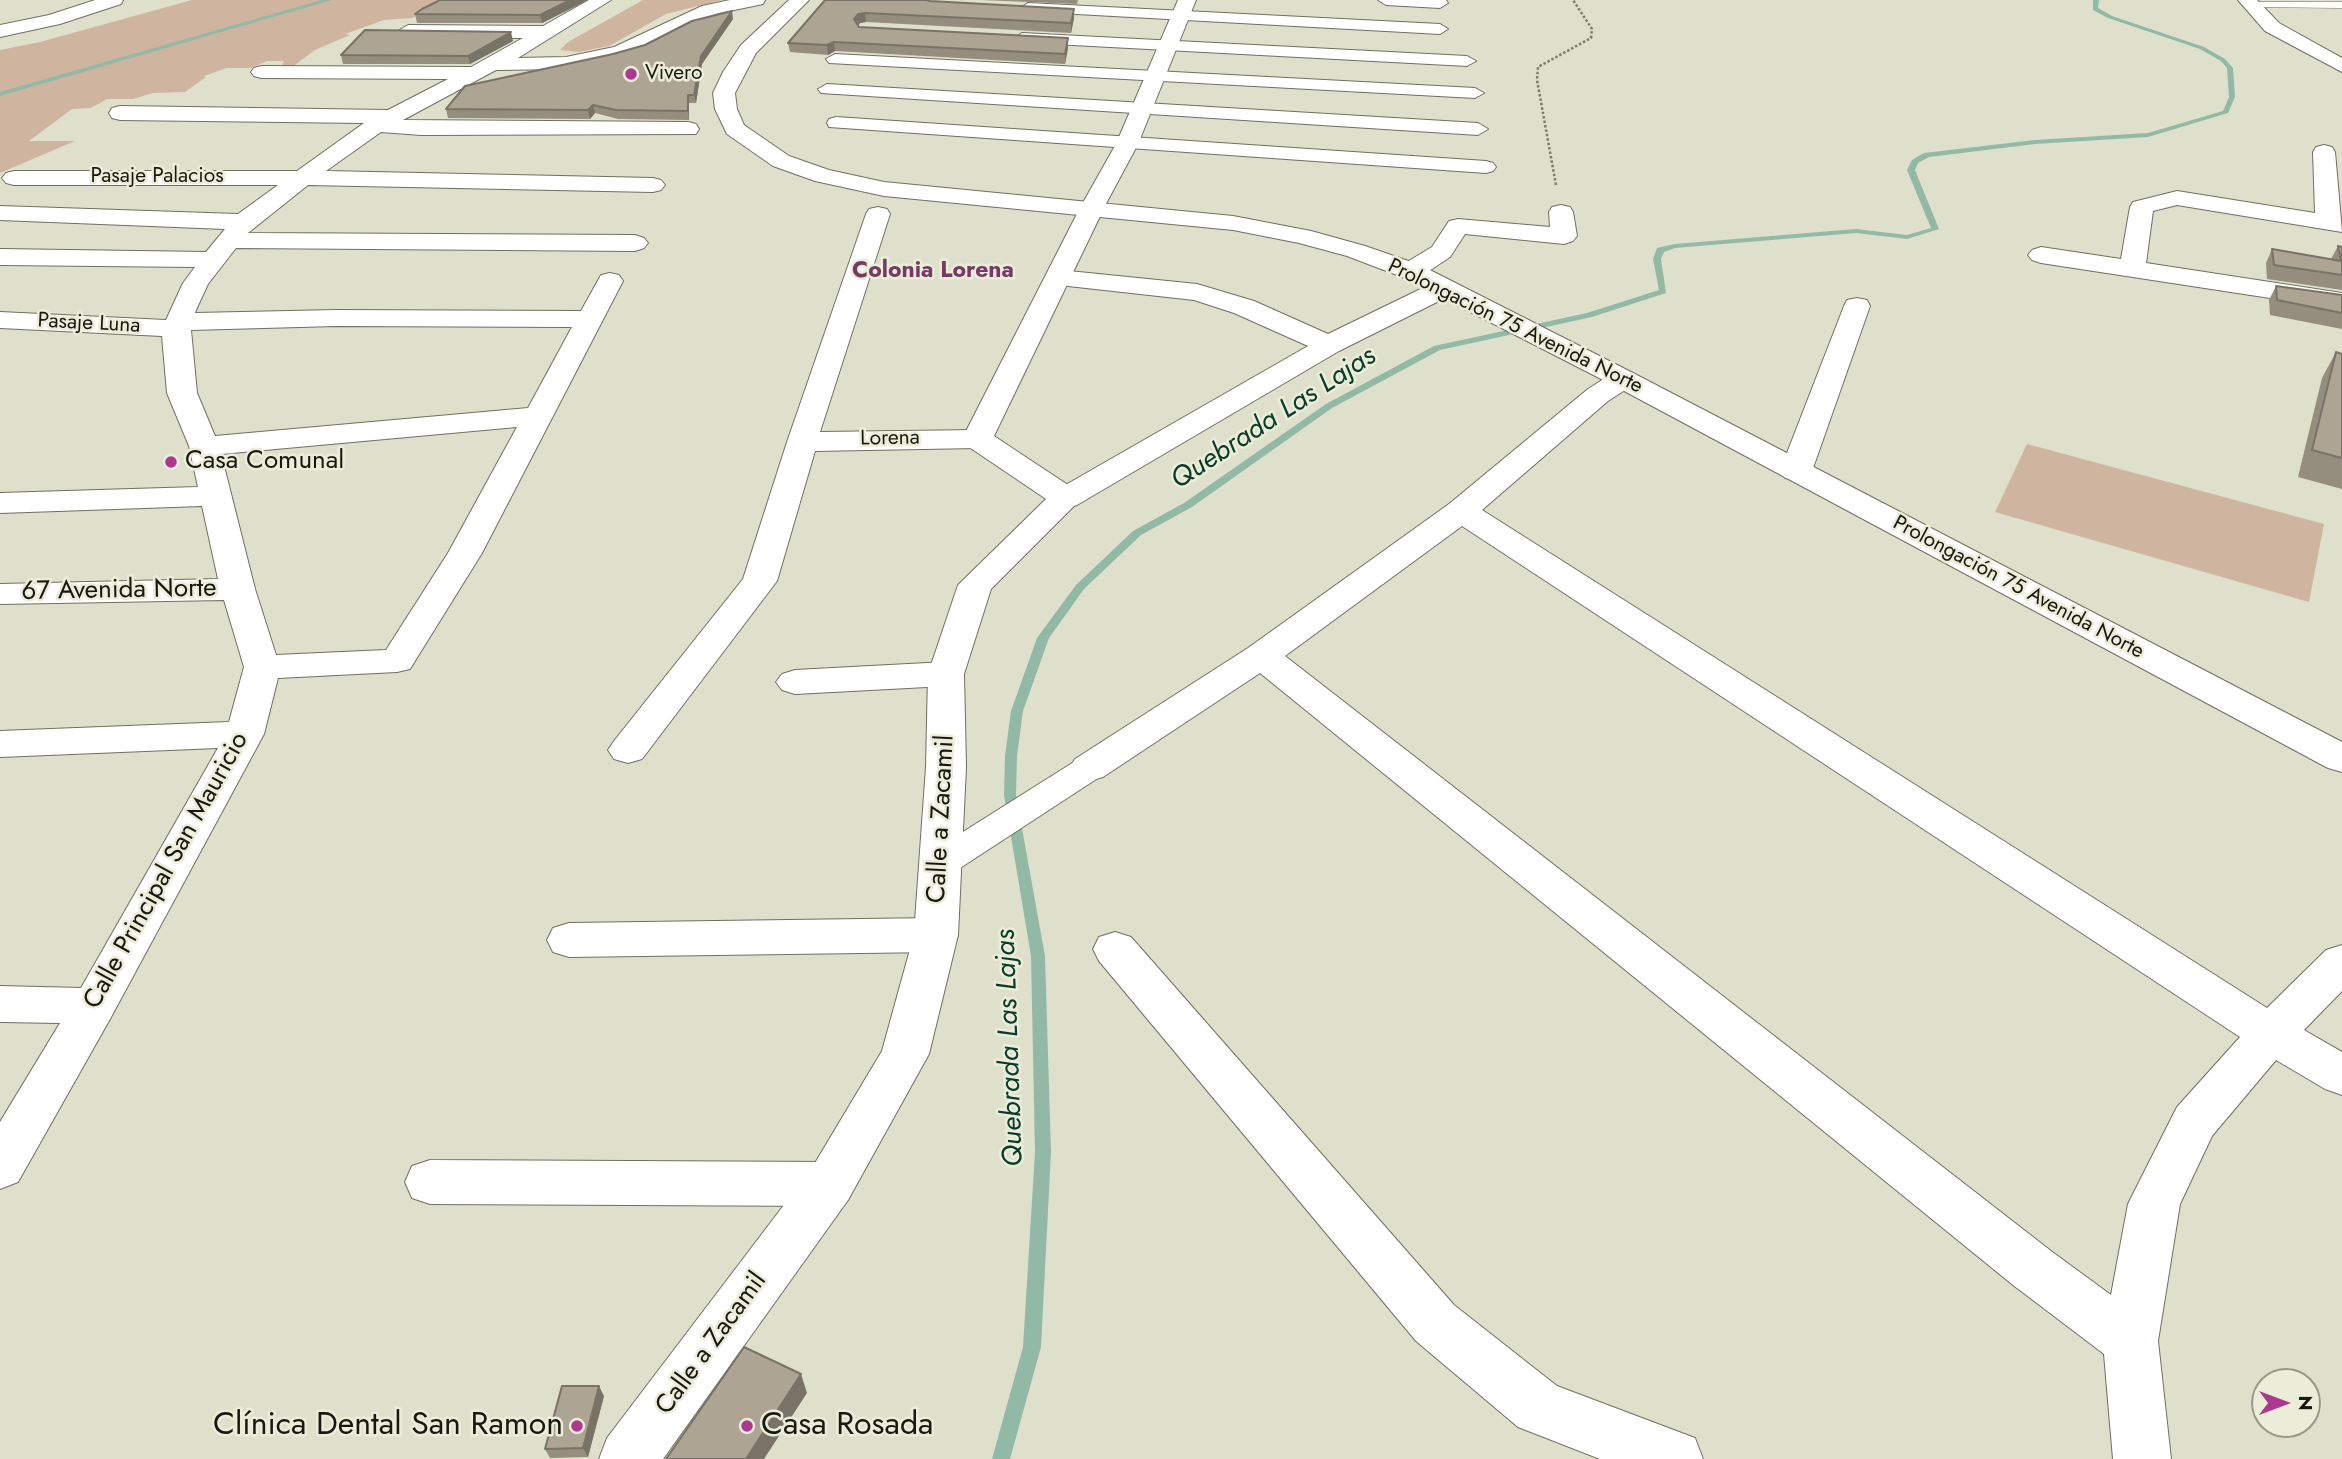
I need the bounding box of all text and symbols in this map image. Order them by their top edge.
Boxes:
place label: Vivero [645,61,702,87]
marker: Vivero [623,66,639,82]
street label: Pasaje Palacios [90,164,224,190]
street label: Prolongación 75 Avenida Norte [1383,254,1647,400]
district label: Colonia Lorena [852,257,1014,285]
street label: Pasaje Luna [37,309,141,339]
water label: Quebrada Las Lajas [1165,340,1383,498]
street label: Lorena [860,426,920,452]
place label: Casa Comunal [185,446,344,478]
marker: Casa Comunal [163,454,179,470]
street label: Prolongación 75 Avenida Norte [1888,511,2148,665]
street label: 67 Avenida Norte [21,574,217,608]
street label: Calle Principal San Mauricio [78,727,256,1015]
street label: Calle a Zacamil [922,734,962,904]
water label: Quebrada Las Lajas [990,929,1032,1167]
street label: Calle a Zacamil [650,1267,774,1421]
north arrow [2251,1368,2321,1438]
text: N [2292,1395,2319,1411]
place label: Clínica Dental San Ramon [213,1407,563,1445]
place label: Casa Rosada [761,1407,934,1445]
marker: Clínica Dental San Ramon [569,1418,585,1434]
marker: Casa Rosada [739,1418,755,1434]

